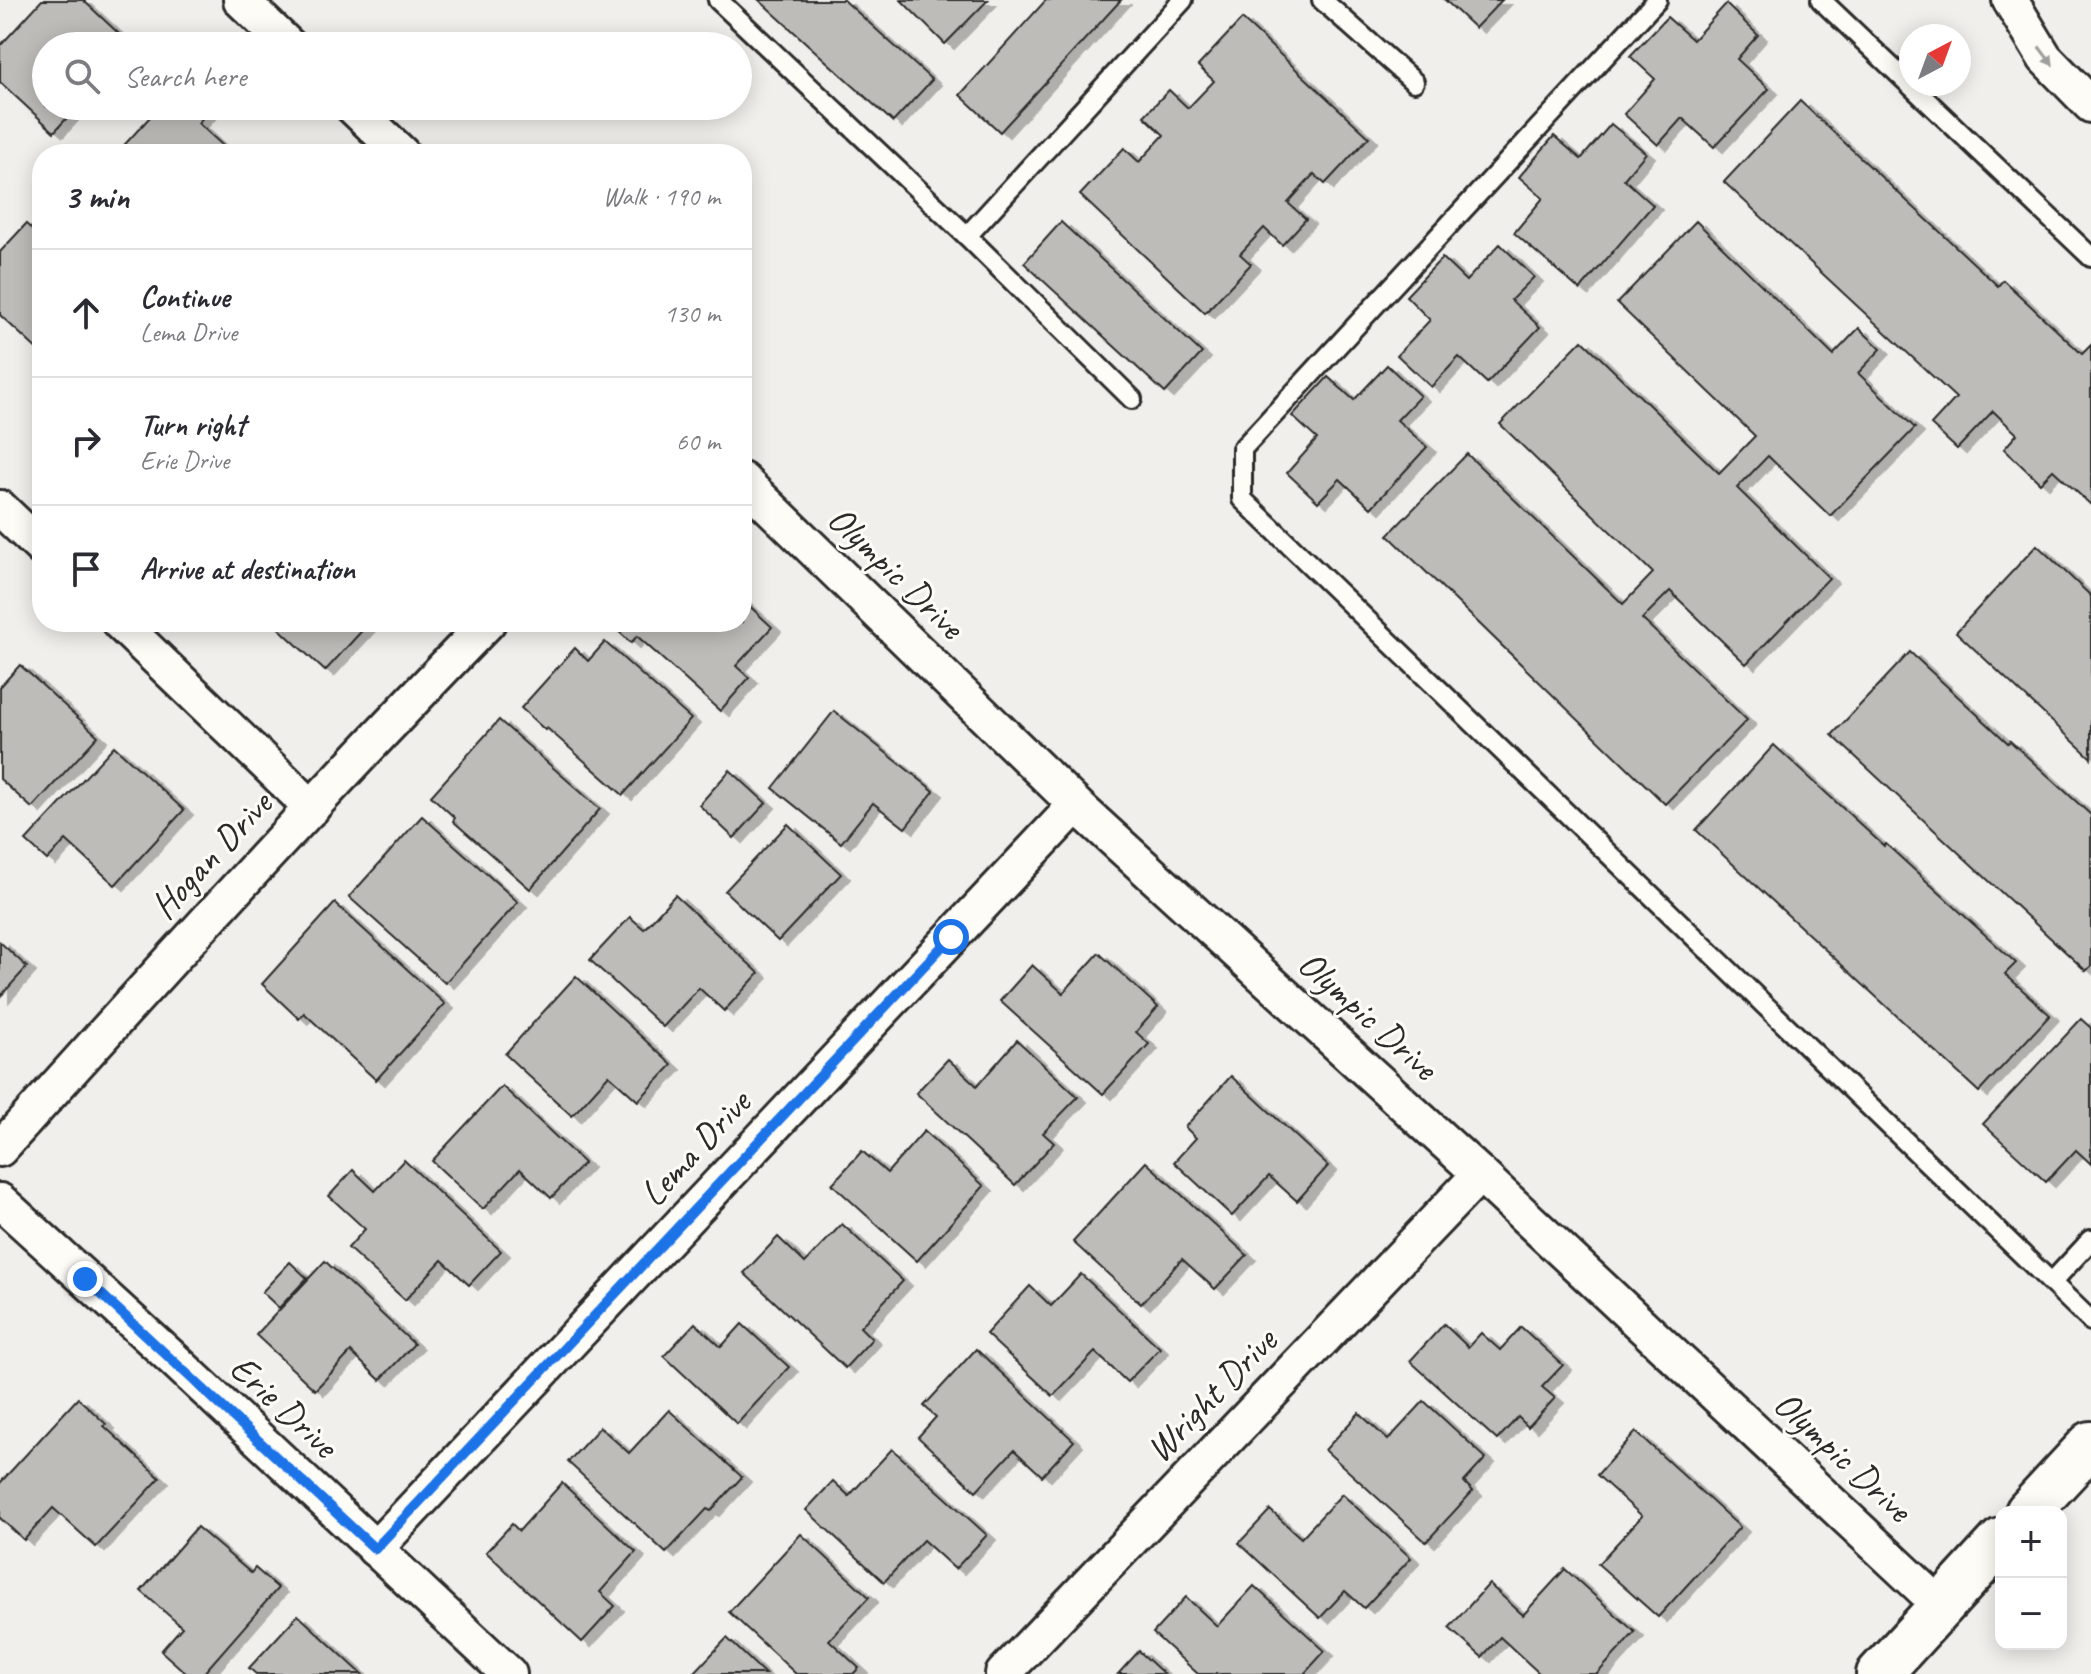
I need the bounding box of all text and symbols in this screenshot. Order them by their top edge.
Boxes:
north arrow [1899,24,1971,96]
search box [32,32,752,120]
one-way arrow [2037,46,2053,66]
icon: search [60,54,104,98]
text: Search here [124,57,246,95]
text: 3 min [64,175,129,218]
text: Walk · 190 m [603,180,720,213]
text: Continue [140,278,230,316]
icon: ahead [64,291,108,335]
text: 130 m [664,297,720,330]
text: Lema Drive [140,316,237,349]
text: Turn right [140,406,245,444]
icon: right [64,419,108,463]
text: 60 m [676,425,720,458]
text: Erie Drive [140,444,229,477]
street label: Olympic Drive [818,495,976,650]
icon: arrive [64,547,108,591]
text: Arrive at destination [140,550,355,588]
street label: Hogan Drive [140,779,284,929]
route start [933,919,969,955]
street label: Olympic Drive [1288,940,1450,1092]
street label: Lema Drive [629,1078,762,1216]
route end [67,1261,103,1297]
street label: Wright Drive [1136,1316,1288,1472]
street label: Erie Drive [220,1344,350,1469]
street label: Olympic Drive [1764,1380,1924,1534]
map controls [1995,1506,2067,1650]
button: + [1995,1506,2067,1578]
button: − [1995,1578,2067,1650]

